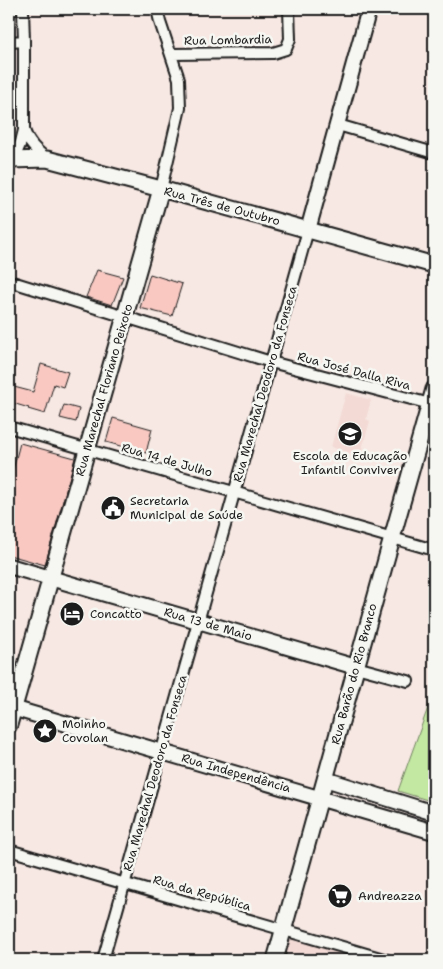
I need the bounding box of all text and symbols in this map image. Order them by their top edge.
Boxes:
street label: Rua Lombardia [184,31,273,49]
street label: Rua Três de Outubro [162,183,282,229]
street label: Rua Marechal Deodoro da Fonseca [229,283,301,484]
street label: Rua Marechal Floriano Peixoto [72,302,136,478]
street label: Rua José Dalla Riva [296,348,413,394]
school or university icon: Escola de Educação Infantil Conviver [337,421,363,447]
street label: Rua 14 de Julho [120,439,214,481]
place label: Escola de Educação Infantil Conviver [293,448,407,478]
place label: Secretaria Municipal de Saúde [130,493,243,523]
public building icon: Secretaria Municipal de Saúde [100,495,126,521]
hotel icon: Concatto [59,601,85,627]
street label: Rua Barão do Rio Branco [327,602,381,746]
street label: Rua 13 de Maio [162,604,254,644]
place label: Concatto [90,606,142,622]
street label: Rua Marechal Deodoro da Fonseca [119,672,191,873]
place label: Moinho Covolan [62,716,108,746]
place icon: Moinho Covolan [32,718,58,744]
street label: Rua Independência [180,750,293,796]
street label: Rua da República [151,871,253,915]
supermarket icon: Andreazza [327,883,353,909]
place label: Andreazza [358,888,422,904]

